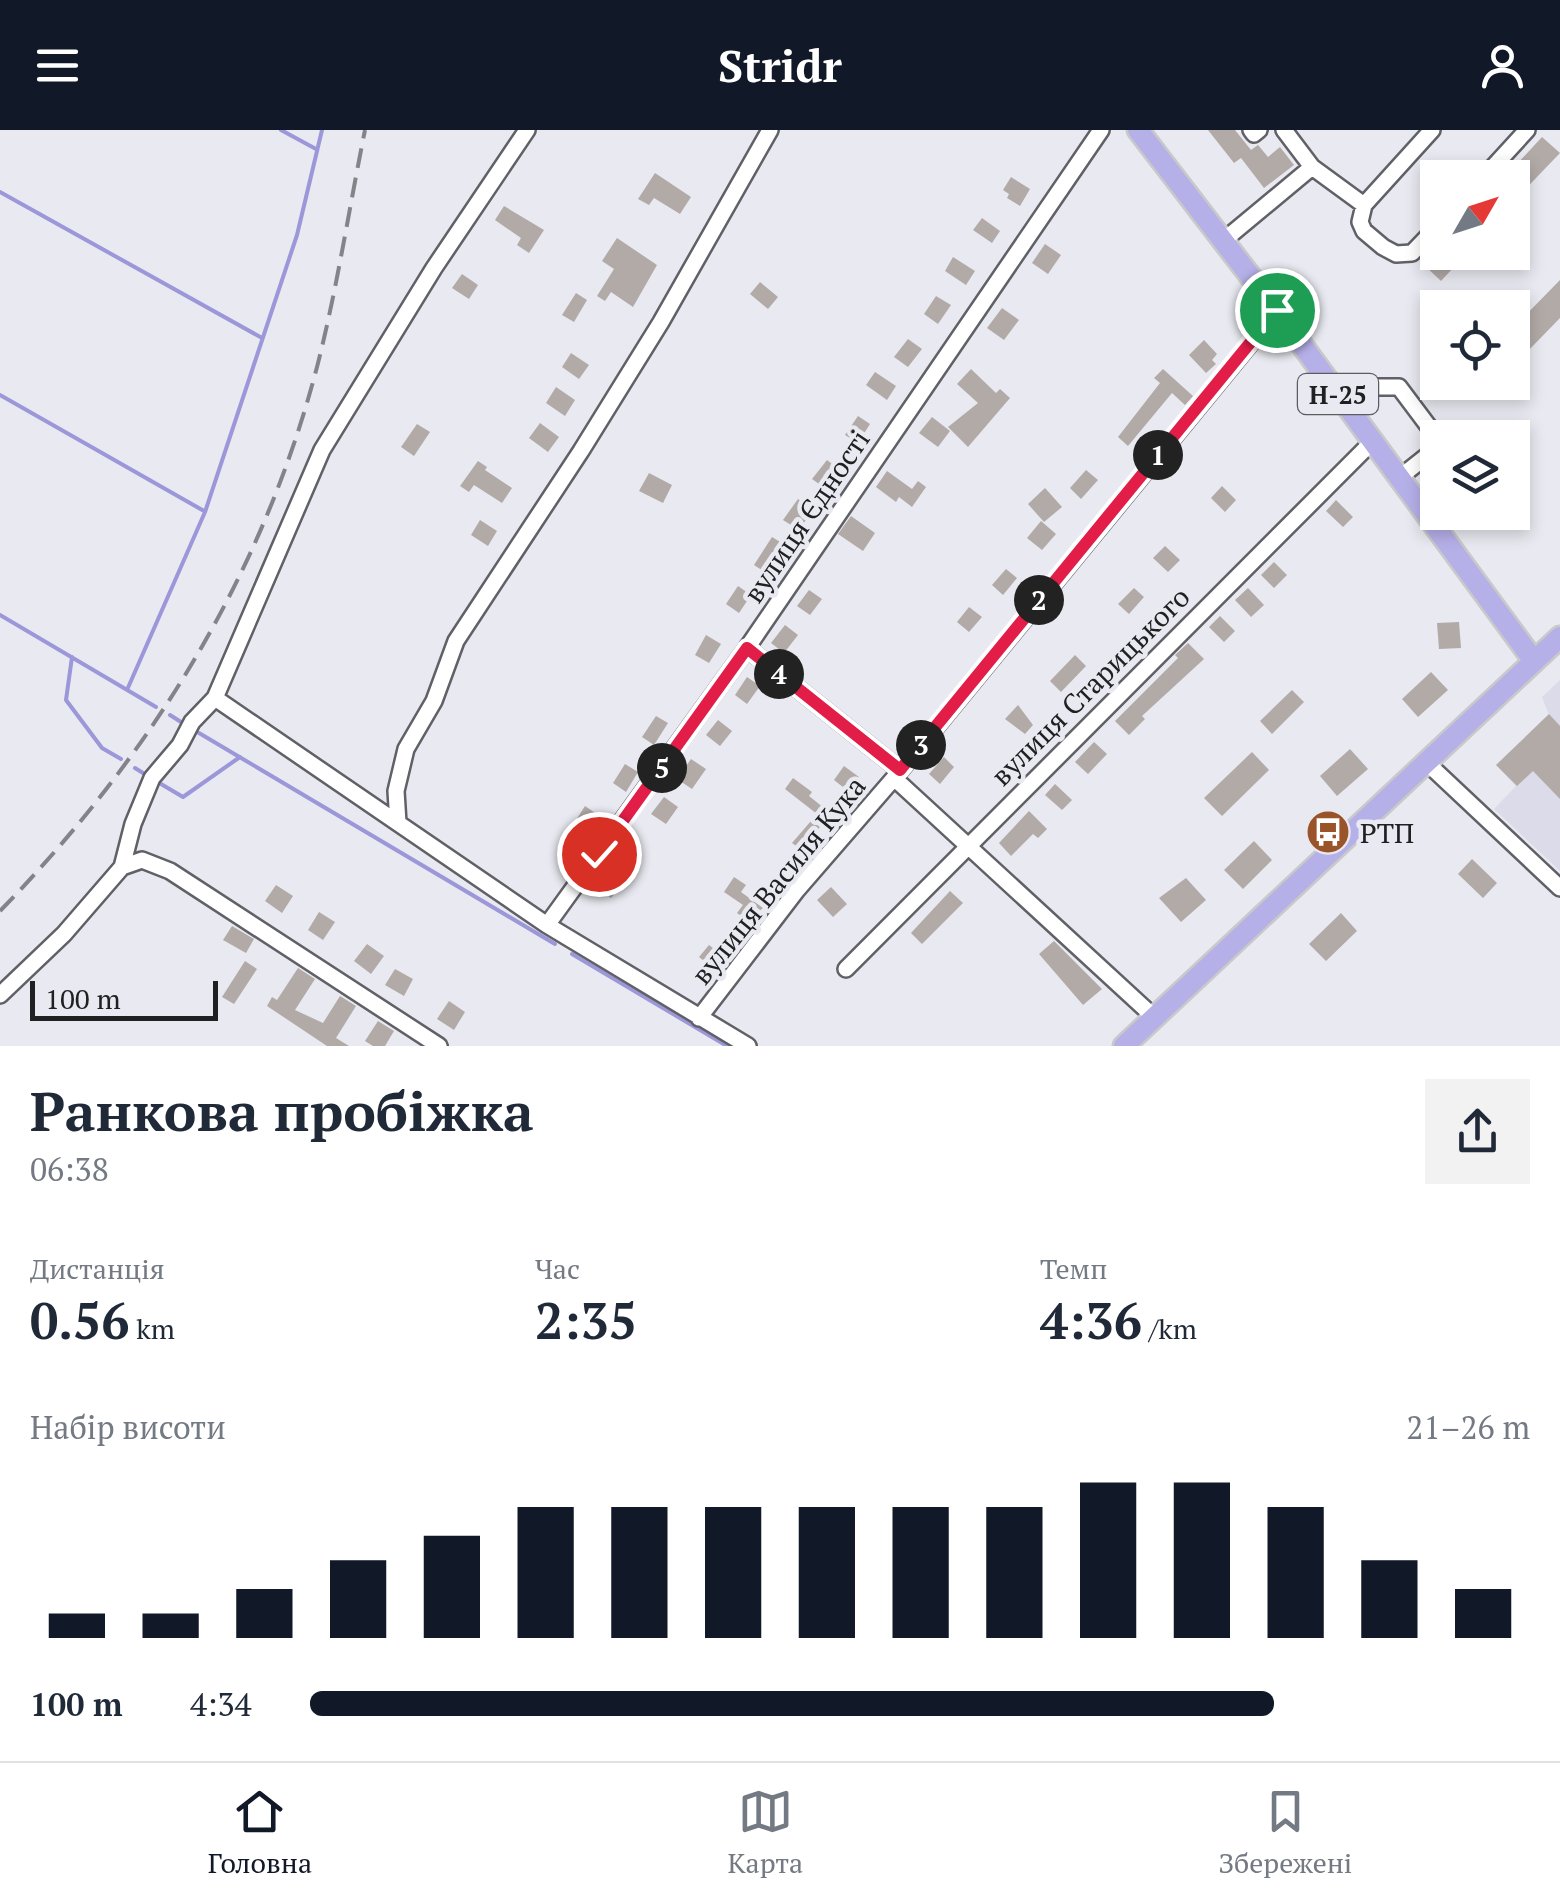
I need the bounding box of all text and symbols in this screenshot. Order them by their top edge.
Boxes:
text: Stridr [718,35,842,95]
icon: menu [30,38,85,93]
icon: person [1475,38,1530,93]
north arrow [1420,160,1530,270]
map controls [1420,160,1530,530]
pin [1235,268,1320,353]
icon: arrive [1250,283,1305,338]
button: locate [1420,290,1530,400]
road number: Н-25 [1298,374,1378,414]
button: layers [1420,420,1530,530]
street label: вулиця Єдності [734,422,878,610]
pin: 1 [1133,430,1183,480]
text: 1 [1150,436,1166,473]
pin: 2 [1014,575,1064,625]
street label: вулиця Старицького [983,579,1197,793]
text: 2 [1031,581,1047,618]
pin: 4 [754,649,804,699]
text: 4 [771,655,787,692]
pin: 3 [896,720,946,770]
text: 3 [913,726,929,763]
pin: 5 [637,743,687,793]
text: 5 [654,749,670,786]
street label: вулиця Василя Кука [683,768,873,992]
bus stop icon: РТП [1305,809,1351,855]
pin [557,812,642,897]
place label: РТП [1360,814,1414,851]
icon: check [572,827,627,882]
scale bar [30,976,218,1020]
text: 100 m [45,980,121,1017]
text: Ранкова пробіжка [30,1074,534,1147]
button: share [1425,1079,1530,1184]
text: 06:38 [30,1148,109,1190]
text: Дистанція [30,1250,165,1287]
text: Час [535,1250,580,1287]
text: Темп [1040,1250,1107,1287]
text: 0.56 [30,1287,130,1353]
text: 2:35 [535,1287,637,1353]
text: 4:36 [1040,1287,1142,1353]
text: km [130,1310,175,1347]
text: /km [1142,1310,1197,1347]
text: Набір висоти [30,1406,226,1448]
text: 21–26 m [1406,1406,1530,1448]
text: 100 m [30,1683,122,1725]
text: 4:34 [190,1683,252,1725]
tab: Головна [208,1784,312,1881]
tab: Карта [728,1784,803,1881]
tab: Збережені [1219,1784,1352,1881]

